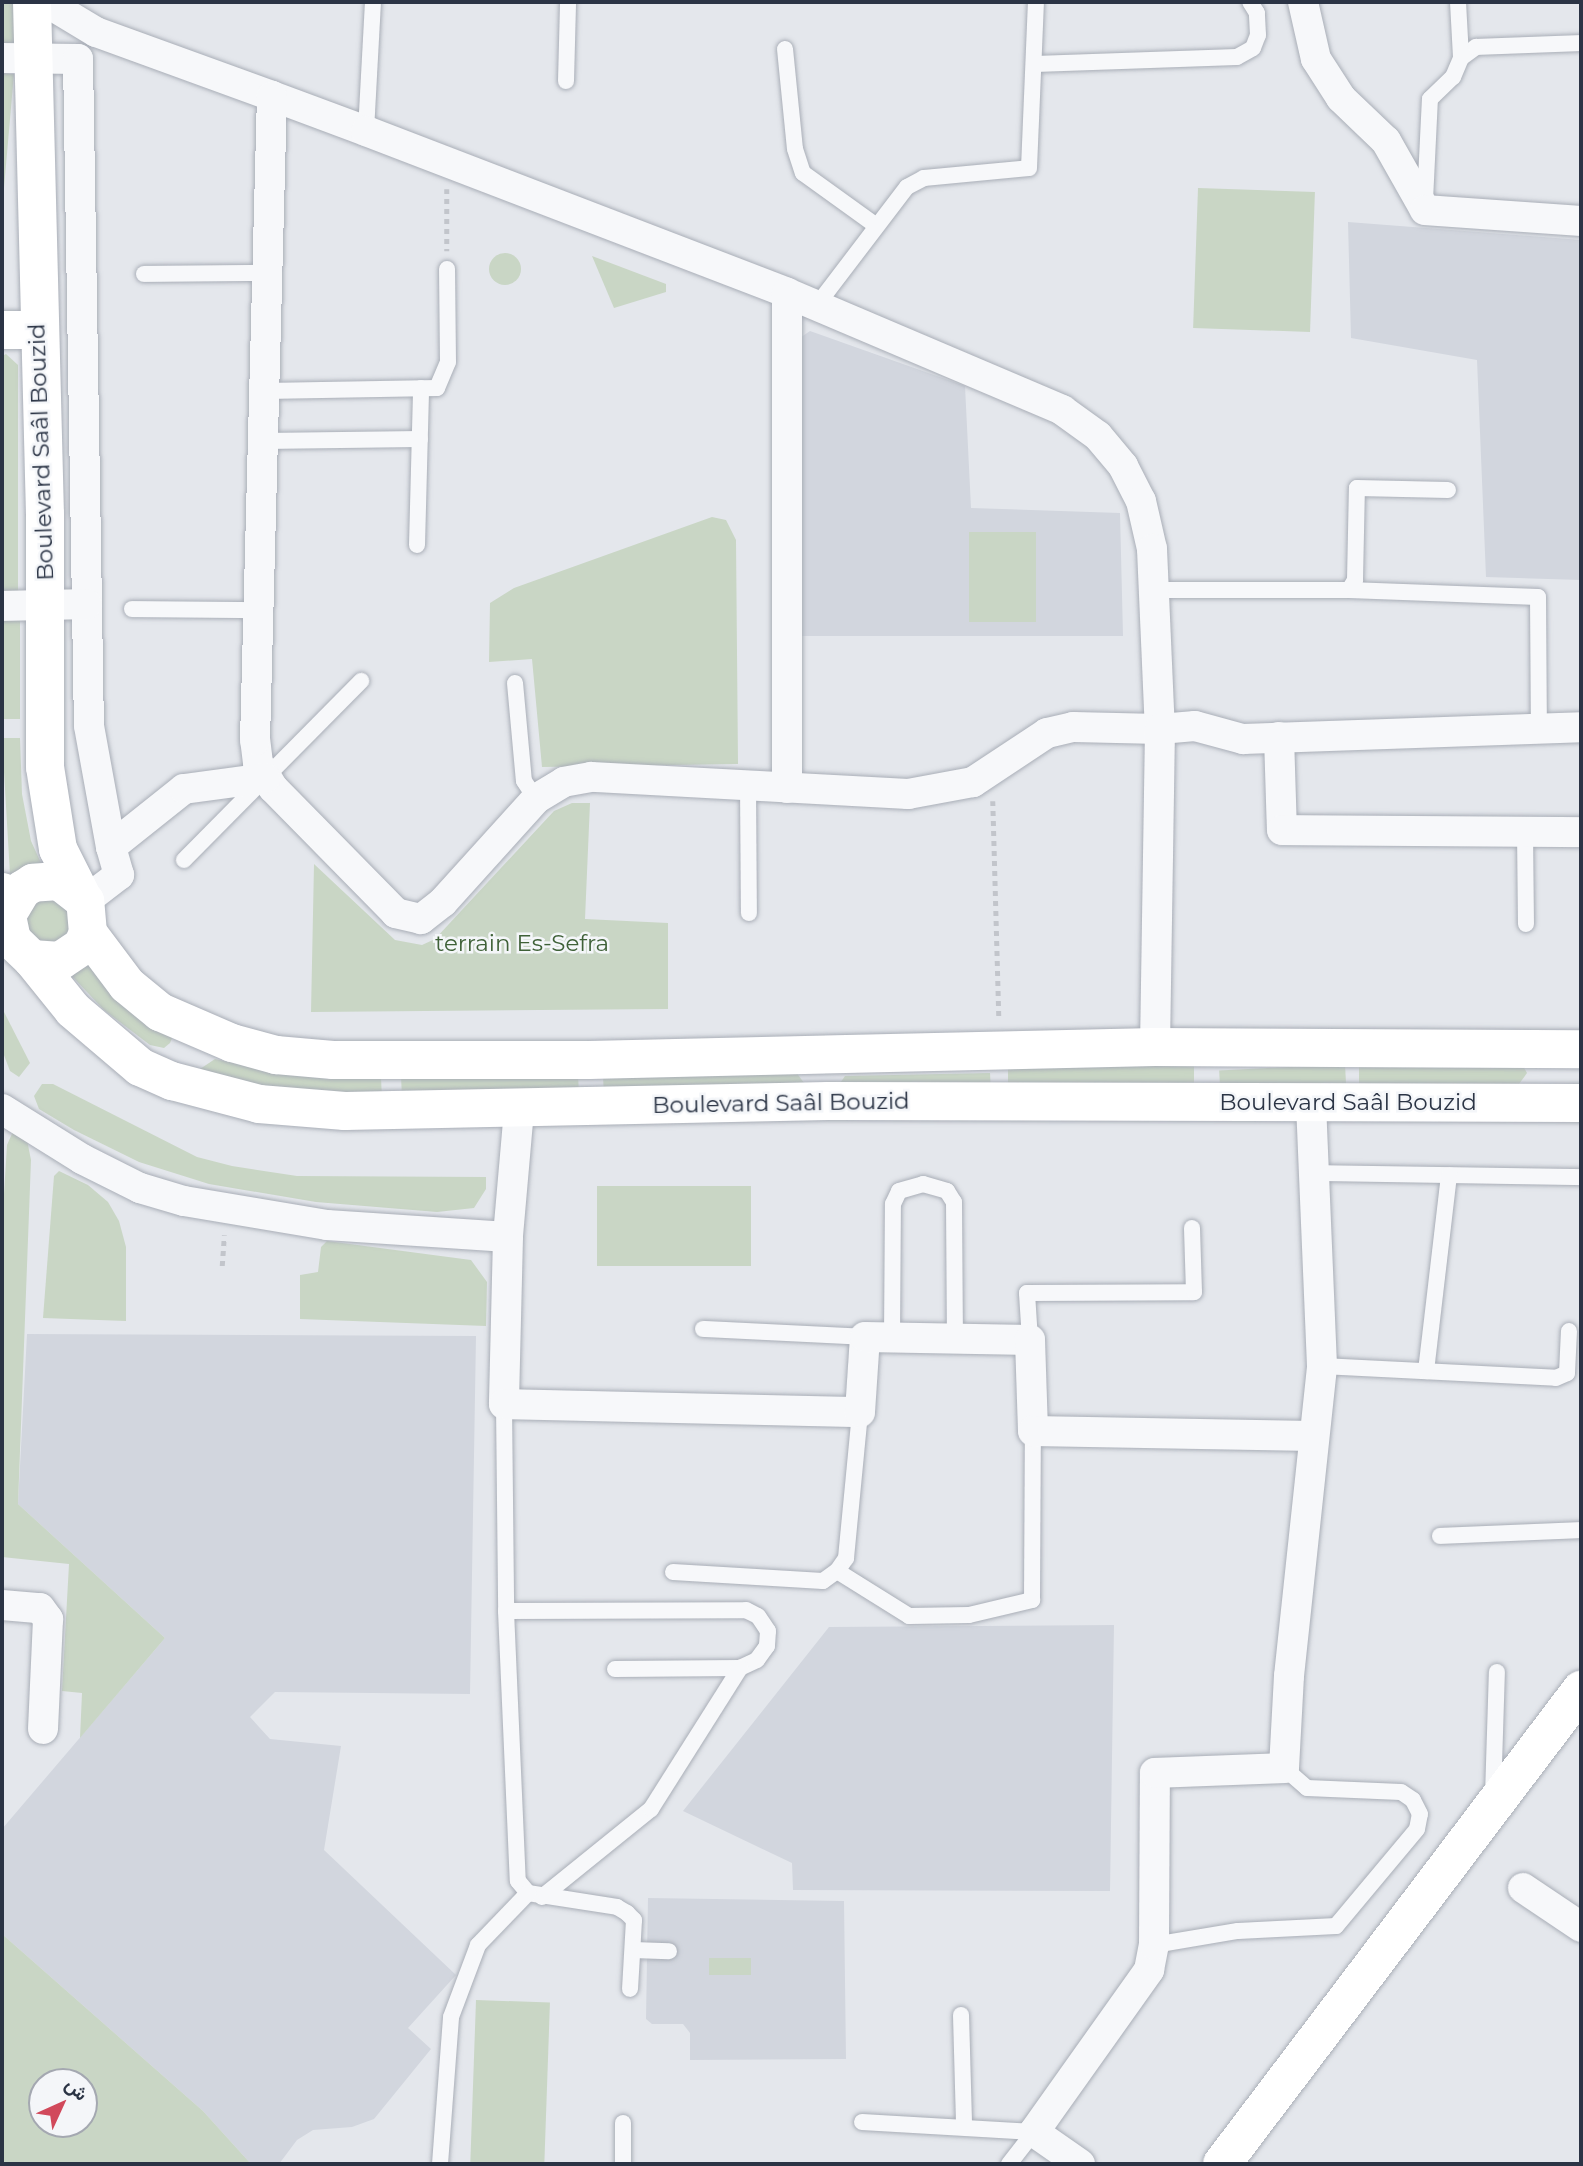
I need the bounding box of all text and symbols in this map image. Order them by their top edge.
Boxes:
street label: Boulevard Saâl Bouzid [23,323,59,581]
park label: terrain Es-Sefra [435,929,609,957]
street label: Boulevard Saâl Bouzid [652,1087,910,1119]
street label: Boulevard Saâl Bouzid [1219,1088,1477,1116]
north arrow [28,2068,98,2138]
text: ش [61,2073,93,2105]

